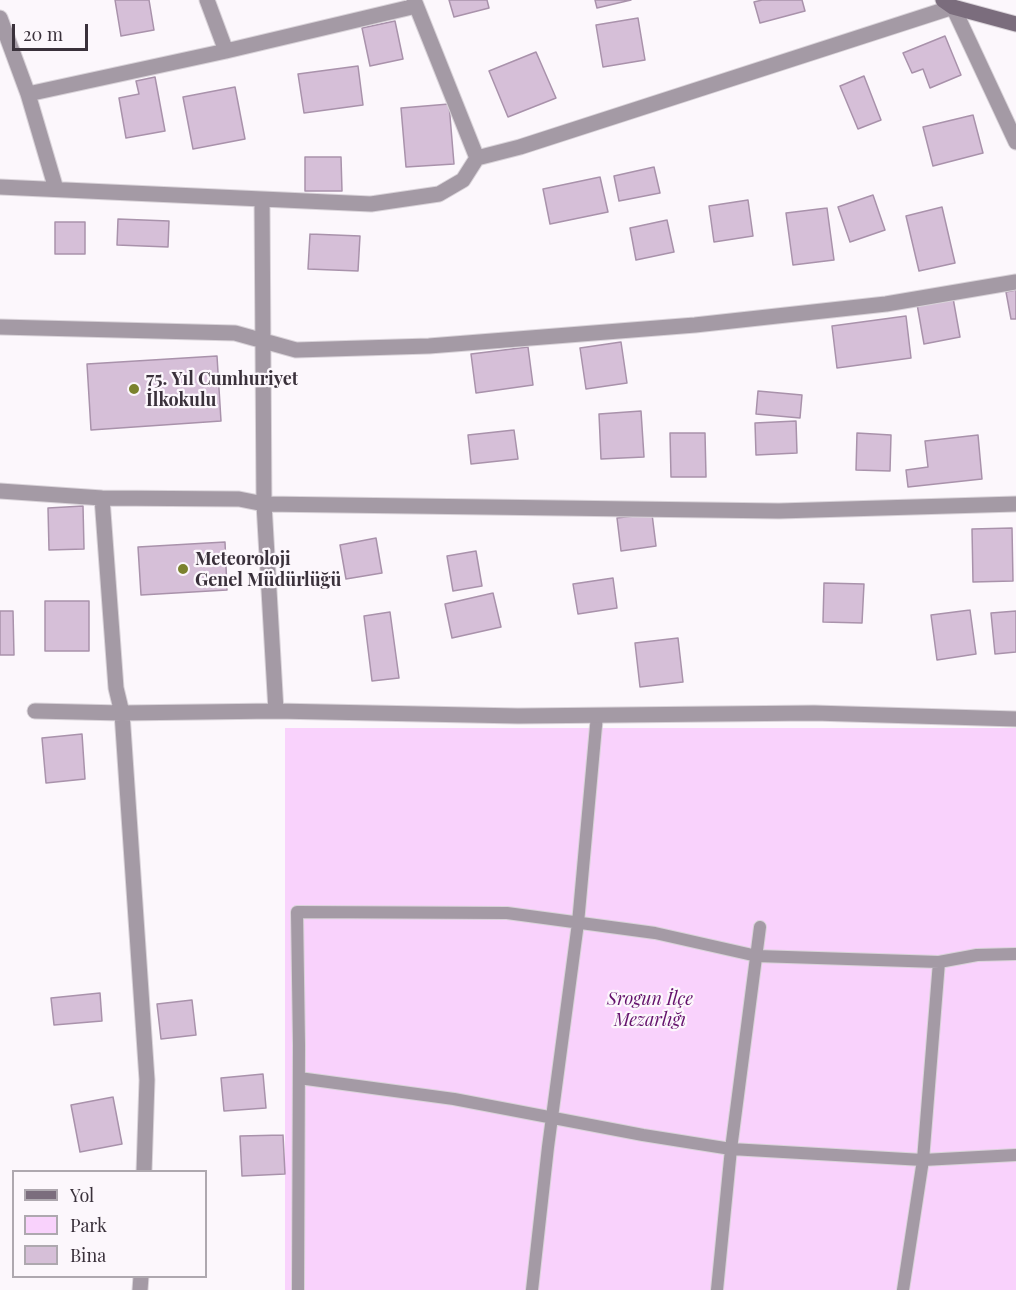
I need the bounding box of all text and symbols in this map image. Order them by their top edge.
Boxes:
scale bar [15,12,92,50]
text: 20 m [23,22,63,46]
place label: 75. Yıl Cumhuriyet İlkokulu [146,368,298,410]
marker: 75. Yıl Cumhuriyet İlkokulu [127,382,141,396]
place label: Meteoroloji Genel Müdürlüğü [195,548,341,590]
marker: Meteoroloji Genel Müdürlüğü [176,562,190,576]
park label: Srogun İlçe Mezarlığı [607,988,693,1030]
legend [12,1170,207,1278]
text: Yol [70,1183,94,1207]
text: Park [70,1213,107,1237]
text: Bina [70,1243,106,1267]

